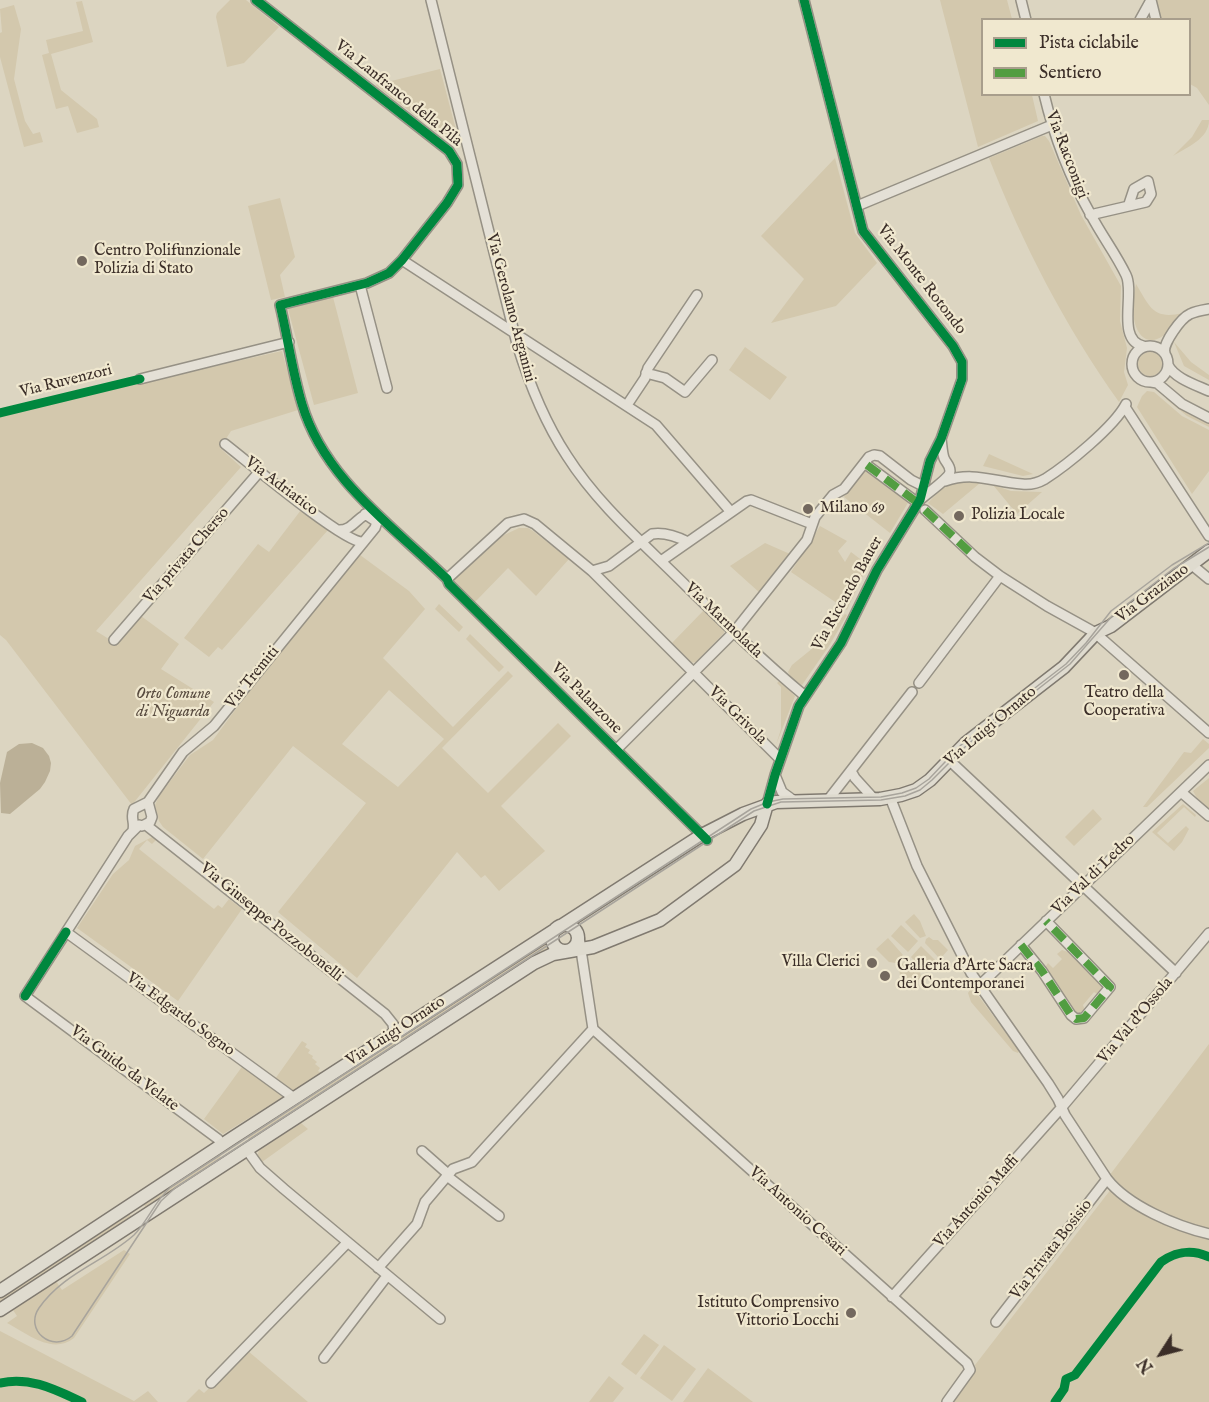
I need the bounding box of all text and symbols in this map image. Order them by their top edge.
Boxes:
legend [981,18,1191,96]
text: Pista ciclabile [1039,32,1139,55]
street label: Via Lanfranco della Pila [331,37,465,151]
text: Sentiero [1039,62,1102,85]
street label: Via Racconigi [1041,109,1091,201]
street label: Via Monte Rotondo [872,221,970,339]
street label: Via Gerolamo Arganini [481,232,539,384]
place label: Centro Polifunzionale Polizia di Stato [94,242,241,280]
marker: Centro Polifunzionale Polizia di Stato [75,254,89,268]
street label: Via Ruvenzori [18,361,114,403]
street label: Via Adriatico [241,453,321,521]
place label: Milano 69 [820,499,885,519]
marker: Milano 69 [801,502,815,516]
street label: Via privata Cherso [140,504,234,608]
place label: Polizia Locale [971,506,1065,526]
marker: Polizia Locale [952,509,966,523]
street label: Via Riccardo Bauer [809,534,887,654]
street label: Via Graziano [1113,560,1193,628]
street label: Via Marmolada [680,579,766,663]
street label: Via Tremiti [222,643,284,713]
street label: Via Palanzone [546,659,626,739]
marker: Teatro della Cooperativa [1117,668,1131,682]
street label: Via Grivola [704,683,770,749]
street label: Via Luigi Ornato [941,683,1041,771]
place label: Teatro della Cooperativa [1083,684,1165,722]
park label: Orto Comune di Niguarda [136,685,210,723]
street label: Via Val di Ledro [1049,831,1139,919]
street label: Via Giuseppe Pozzobonelli [196,859,346,987]
place label: Villa Clerici [782,953,860,973]
marker: Villa Clerici [865,956,879,970]
place label: Galleria d'Arte Sacra dei Contemporanei [897,957,1033,995]
street label: Via Edgardo Sogno [122,969,238,1061]
marker: Galleria d'Arte Sacra dei Contemporanei [878,969,892,983]
street label: Via Val d'Ossola [1094,974,1178,1068]
street label: Via Luigi Ornato [343,993,449,1071]
street label: Via Guido da Velate [66,1022,182,1116]
street label: Via Antonio Maffi [930,1152,1024,1252]
street label: Via Antonio Cesari [744,1163,850,1261]
street label: Via Privata Bosisio [1007,1196,1097,1304]
place label: Istituto Comprensivo Vittorio Locchi [697,1294,839,1332]
marker: Istituto Comprensivo Vittorio Locchi [844,1306,858,1320]
north arrow [1131,1324,1191,1384]
text: N [1134,1353,1159,1376]

